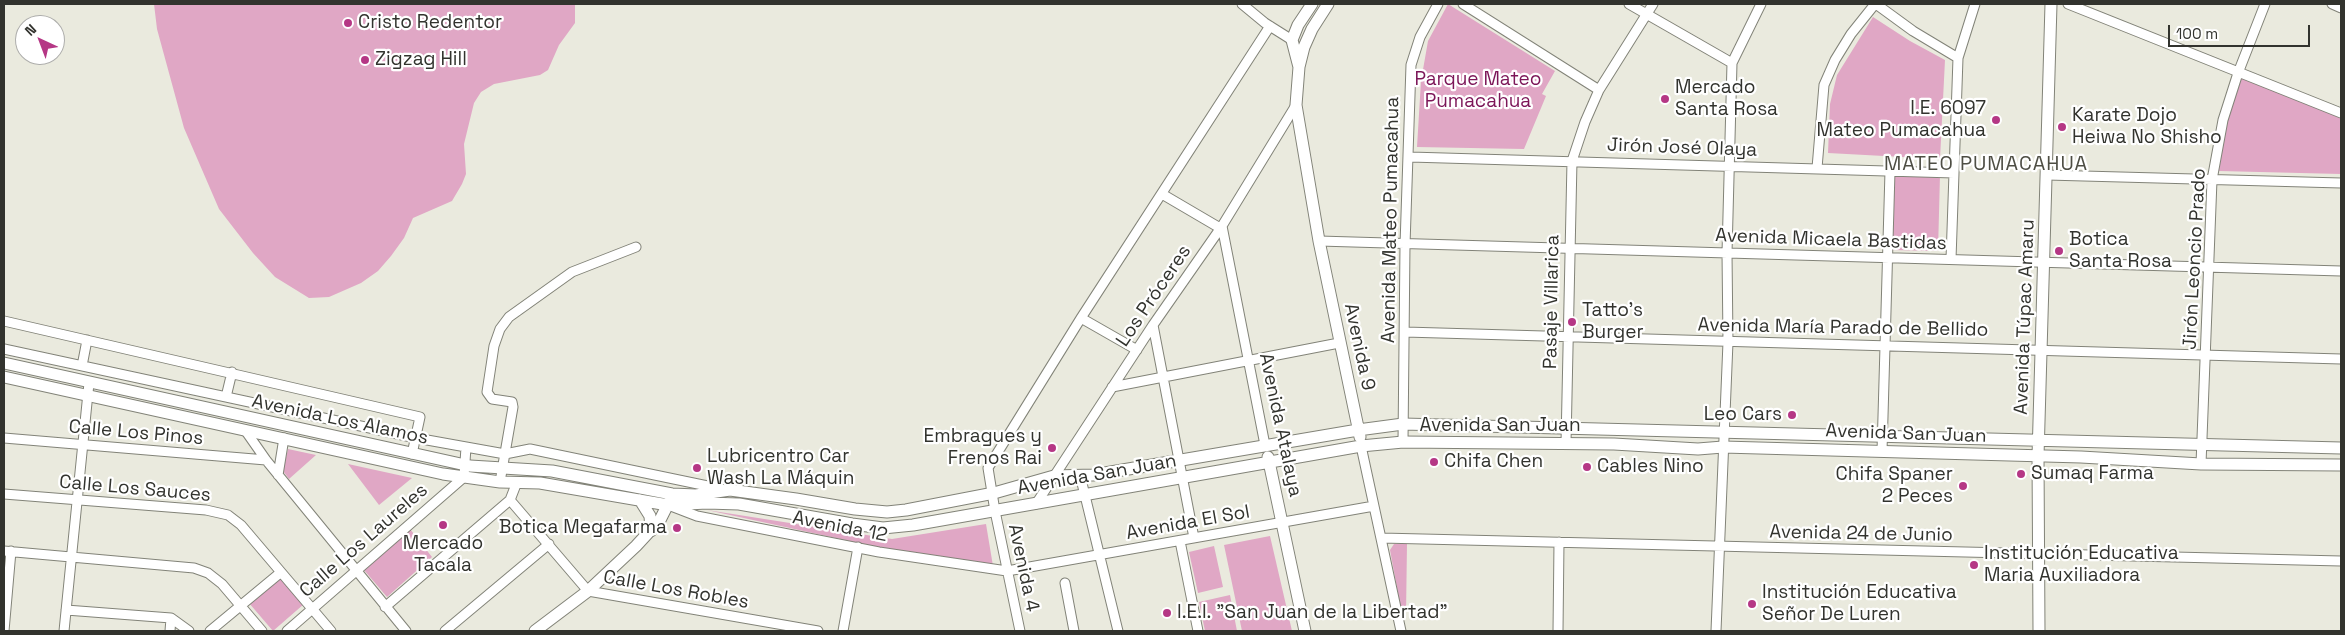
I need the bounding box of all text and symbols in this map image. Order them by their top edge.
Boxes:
place label: Cristo Redentor [358,12,502,34]
north arrow [15,15,65,65]
scale bar [2170,15,2312,47]
marker: Cristo Redentor [342,17,354,29]
text: N [21,20,40,40]
text: 100 m [2176,24,2218,43]
place label: Zigzag Hill [375,49,467,71]
marker: Zigzag Hill [359,54,371,66]
park label: Parque Mateo Pumacahua [1414,69,1542,113]
place label: Mercado Santa Rosa [1675,77,1778,121]
marker: Mercado Santa Rosa [1659,93,1671,105]
street label: Avenida Mateo Pumacahua [1377,97,1405,343]
place label: I.E. 6097 Mateo Pumacahua [1817,98,1986,142]
place label: Karate Dojo Heiwa No Shisho [2072,105,2222,149]
marker: I.E. 6097 Mateo Pumacahua [1990,114,2002,126]
marker: Karate Dojo Heiwa No Shisho [2056,121,2068,133]
street label: Jirón José Olaya [1606,134,1758,162]
district label: MATEO PUMACAHUA [1882,153,2090,177]
street label: Jirón Leoncio Prado [2179,168,2211,350]
street label: Avenida Túpac Amaru [2010,219,2040,415]
street label: Avenida Micaela Bastidas [1715,225,1947,255]
place label: Botica Santa Rosa [2069,229,2172,273]
street label: Pasaje Villarica [1539,235,1565,369]
street label: Los Próceres [1112,241,1196,351]
marker: Botica Santa Rosa [2053,245,2065,257]
place label: Tatto's Burger [1582,300,1644,344]
street label: Avenida 9 [1339,301,1379,393]
street label: Avenida María Parado de Bellido [1697,314,1989,342]
marker: Tatto's Burger [1566,316,1578,328]
street label: Avenida Atalaya [1254,351,1306,499]
street label: Avenida Los Alamos [250,390,430,450]
place label: Leo Cars [1704,404,1782,426]
marker: Leo Cars [1786,409,1798,421]
street label: Avenida San Juan [1419,415,1581,437]
street label: Calle Los Pinos [68,416,204,450]
street label: Avenida San Juan [1825,420,1987,448]
place label: Embragues y Frenos Rai [924,426,1042,470]
marker: Embragues y Frenos Rai [1046,442,1058,454]
place label: Lubricentro Car Wash La Máquin [707,446,854,490]
street label: Avenida San Juan [1016,450,1178,500]
place label: Chifa Chen [1444,451,1543,473]
marker: Chifa Chen [1428,456,1440,468]
place label: Cables Nino [1597,456,1704,478]
marker: Cables Nino [1581,461,1593,473]
marker: Lubricentro Car Wash La Máquin [691,462,703,474]
place label: Sumaq Farma [2031,463,2154,485]
place label: Chifa Spaner 2 Peces [1836,464,1953,508]
marker: Sumaq Farma [2015,468,2027,480]
street label: Calle Los Sauces [58,471,212,507]
street label: Calle Los Laureles [295,479,433,603]
marker: Chifa Spaner 2 Peces [1957,480,1969,492]
street label: Avenida El Sol [1124,501,1252,545]
street label: Avenida 12 [790,507,890,547]
place label: Botica Megafarma [499,517,667,539]
marker: Mercado Tacala [437,519,449,531]
street label: Avenida 24 de Junio [1769,521,1953,547]
marker: Botica Megafarma [671,522,683,534]
street label: Avenida 4 [1003,522,1043,614]
place label: Mercado Tacala [403,533,483,577]
place label: Institución Educativa Maria Auxiliadora [1984,543,2179,587]
marker: Institución Educativa Maria Auxiliadora [1968,559,1980,571]
street label: Calle Los Robles [601,566,751,614]
place label: Institución Educativa Señor De Luren [1762,582,1957,626]
marker: Institución Educativa Señor De Luren [1746,598,1758,610]
place label: I.E.I. "San Juan de la Libertad" [1177,602,1448,624]
marker: I.E.I. "San Juan de la Libertad" [1161,607,1173,619]

